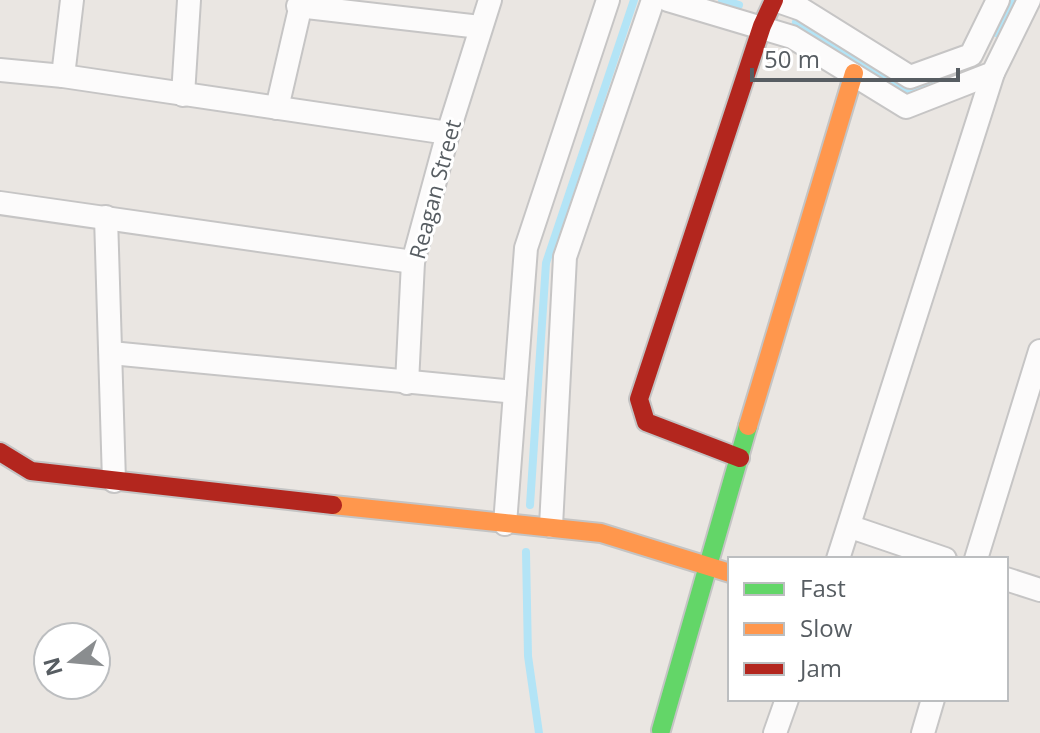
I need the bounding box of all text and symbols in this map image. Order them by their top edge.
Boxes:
scale bar [752,32,958,82]
text: 50 m [764,42,820,75]
street label: Reagan Street [401,116,467,262]
legend [728,557,1008,701]
text: Fast [800,571,846,604]
text: Slow [800,611,853,644]
north arrow [32,621,112,701]
text: Jam [798,651,842,684]
text: N [35,654,69,680]

